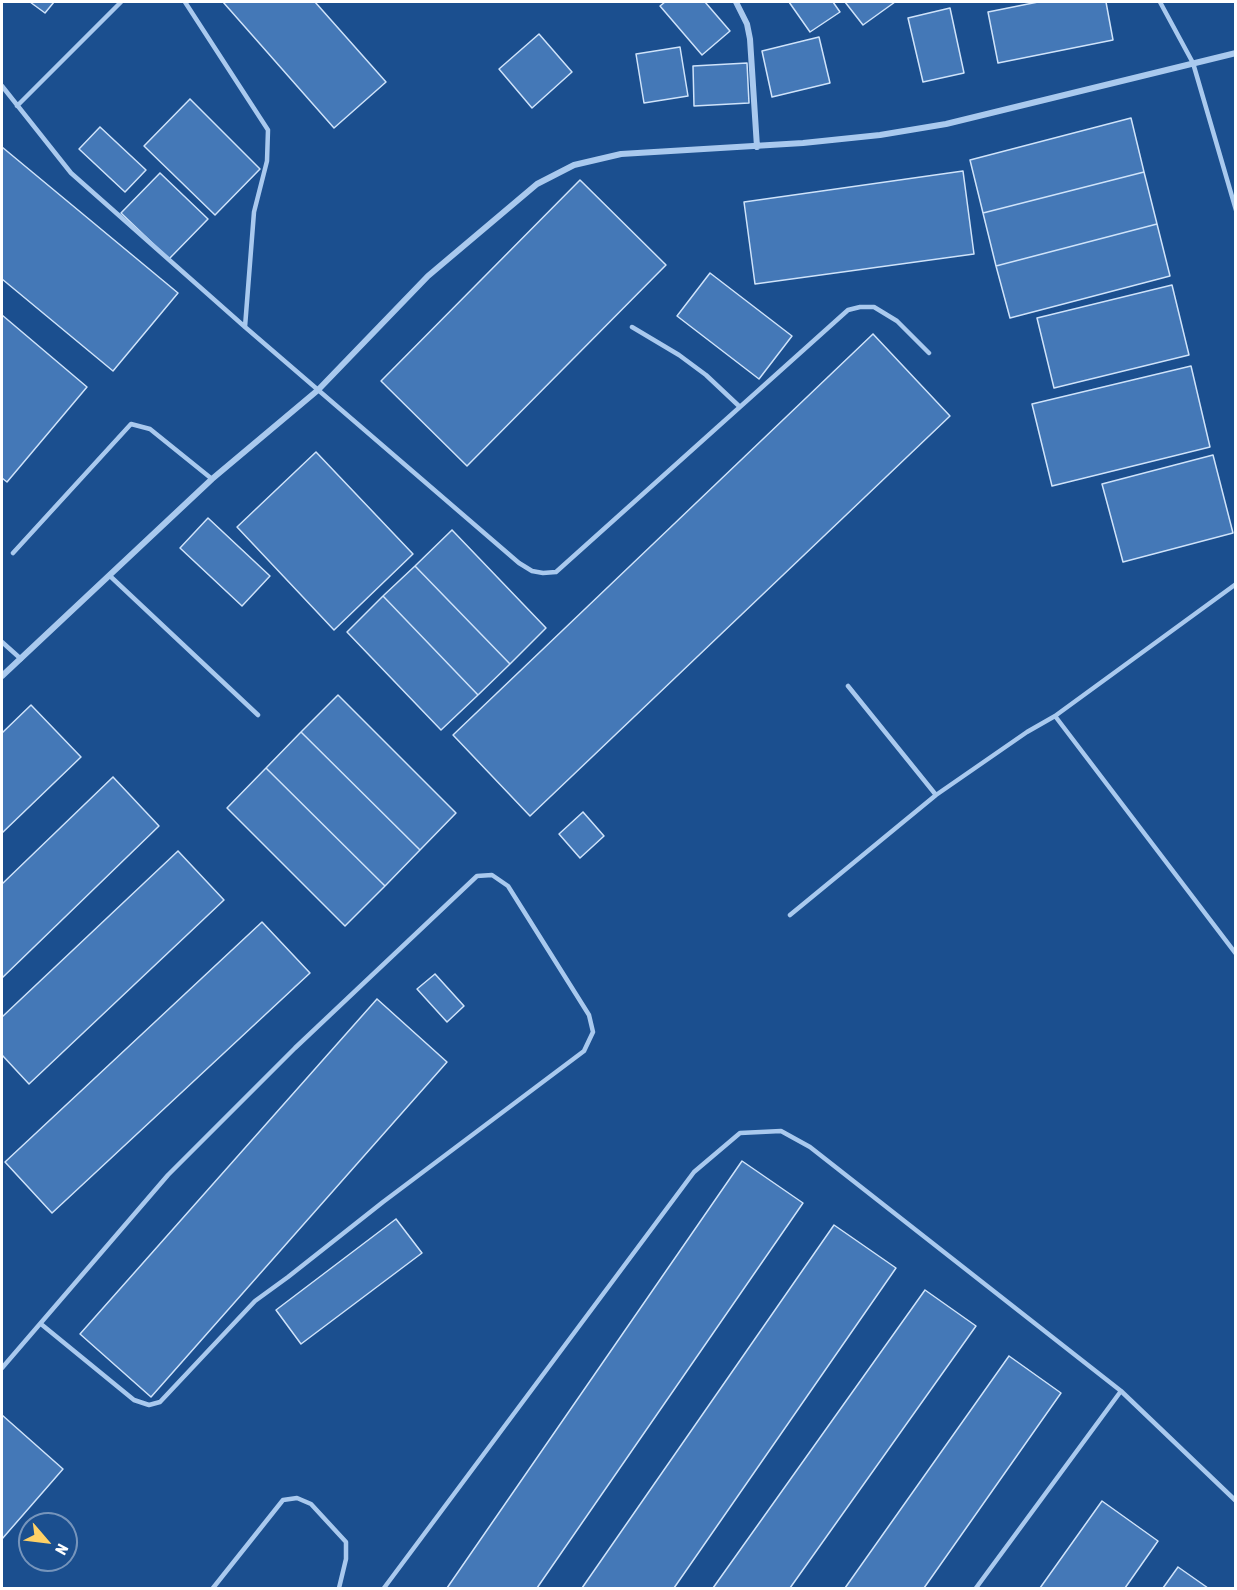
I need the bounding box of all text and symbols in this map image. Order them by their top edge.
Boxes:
north arrow [18,1512,78,1572]
text: N [52,1541,72,1558]

